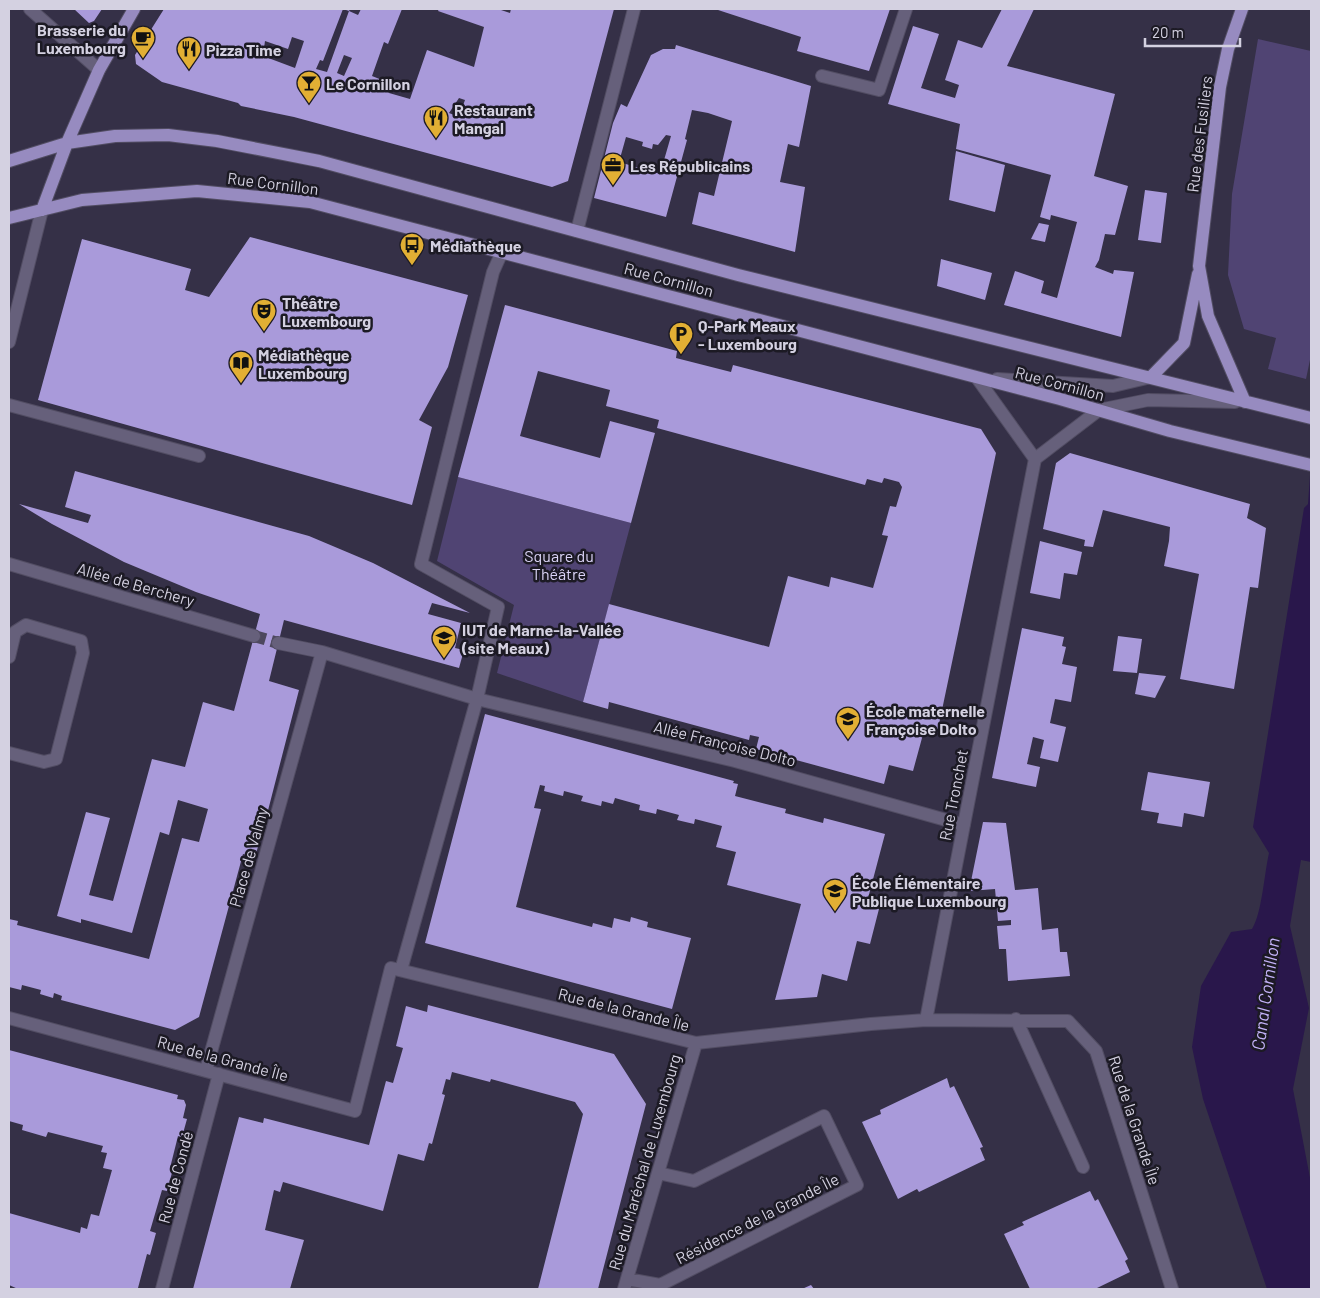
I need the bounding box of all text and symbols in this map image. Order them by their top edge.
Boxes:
scale bar [1145,15,1240,47]
place label: Brasserie du Luxembourg [37,20,126,57]
text: 20 m [1152,23,1184,41]
cafe icon: Brasserie du Luxembourg [130,25,156,59]
restaurant icon: Pizza Time [176,36,202,70]
place label: Pizza Time [206,40,282,59]
bar icon: Le Cornillon [296,70,322,104]
place label: Le Cornillon [326,74,410,93]
street label: Rue des Fusiliers [1182,75,1216,193]
place label: Restaurant Mangal [454,100,533,137]
restaurant icon: Restaurant Mangal [423,105,449,139]
office icon: Les Républicains [600,152,626,186]
place label: Les Républicains [630,156,750,175]
street label: Rue Cornillon [226,168,320,198]
bus stop icon: Médiathèque [399,232,425,266]
place label: Médiathèque [430,236,522,255]
street label: Rue Cornillon [622,258,716,300]
place label: Théâtre Luxembourg [282,293,371,330]
theatre icon: Théâtre Luxembourg [251,298,277,332]
place label: Q-Park Meaux - Luxembourg [698,316,797,353]
parking icon: Q-Park Meaux - Luxembourg [668,321,694,355]
place label: Médiathèque Luxembourg [258,345,350,382]
library icon: Médiathèque Luxembourg [228,350,254,384]
street label: Rue Cornillon [1013,362,1107,404]
park label: Square du Théâtre [524,546,594,583]
street label: Allée de Berchery [75,558,197,610]
place label: IUT de Marne-la-Vallée (site Meaux) [461,620,622,657]
school or university icon: IUT de Marne-la-Vallée (site Meaux) [431,625,457,659]
place label: École maternelle Françoise Dolto [866,701,985,738]
school or university icon: École maternelle Françoise Dolto [835,706,861,740]
street label: Allée Françoise Dolto [652,716,798,770]
street label: Rue Tronchet [935,748,971,842]
street label: Place de Valmy [225,804,271,909]
place label: École Élémentaire Publique Luxembourg [852,873,1006,910]
school or university icon: École Élémentaire Publique Luxembourg [822,878,848,912]
water label: Canal Cornillon [1246,936,1284,1052]
street label: Rue de la Grande Île [556,983,692,1035]
street label: Rue de la Grande Île [155,1031,291,1085]
street label: Rue du Maréchal de Luxembourg [604,1052,684,1272]
street label: Rue de la Grande Île [1105,1053,1165,1187]
street label: Rue de Condé [154,1129,196,1225]
street label: Résidence de la Grande Île [672,1169,842,1267]

